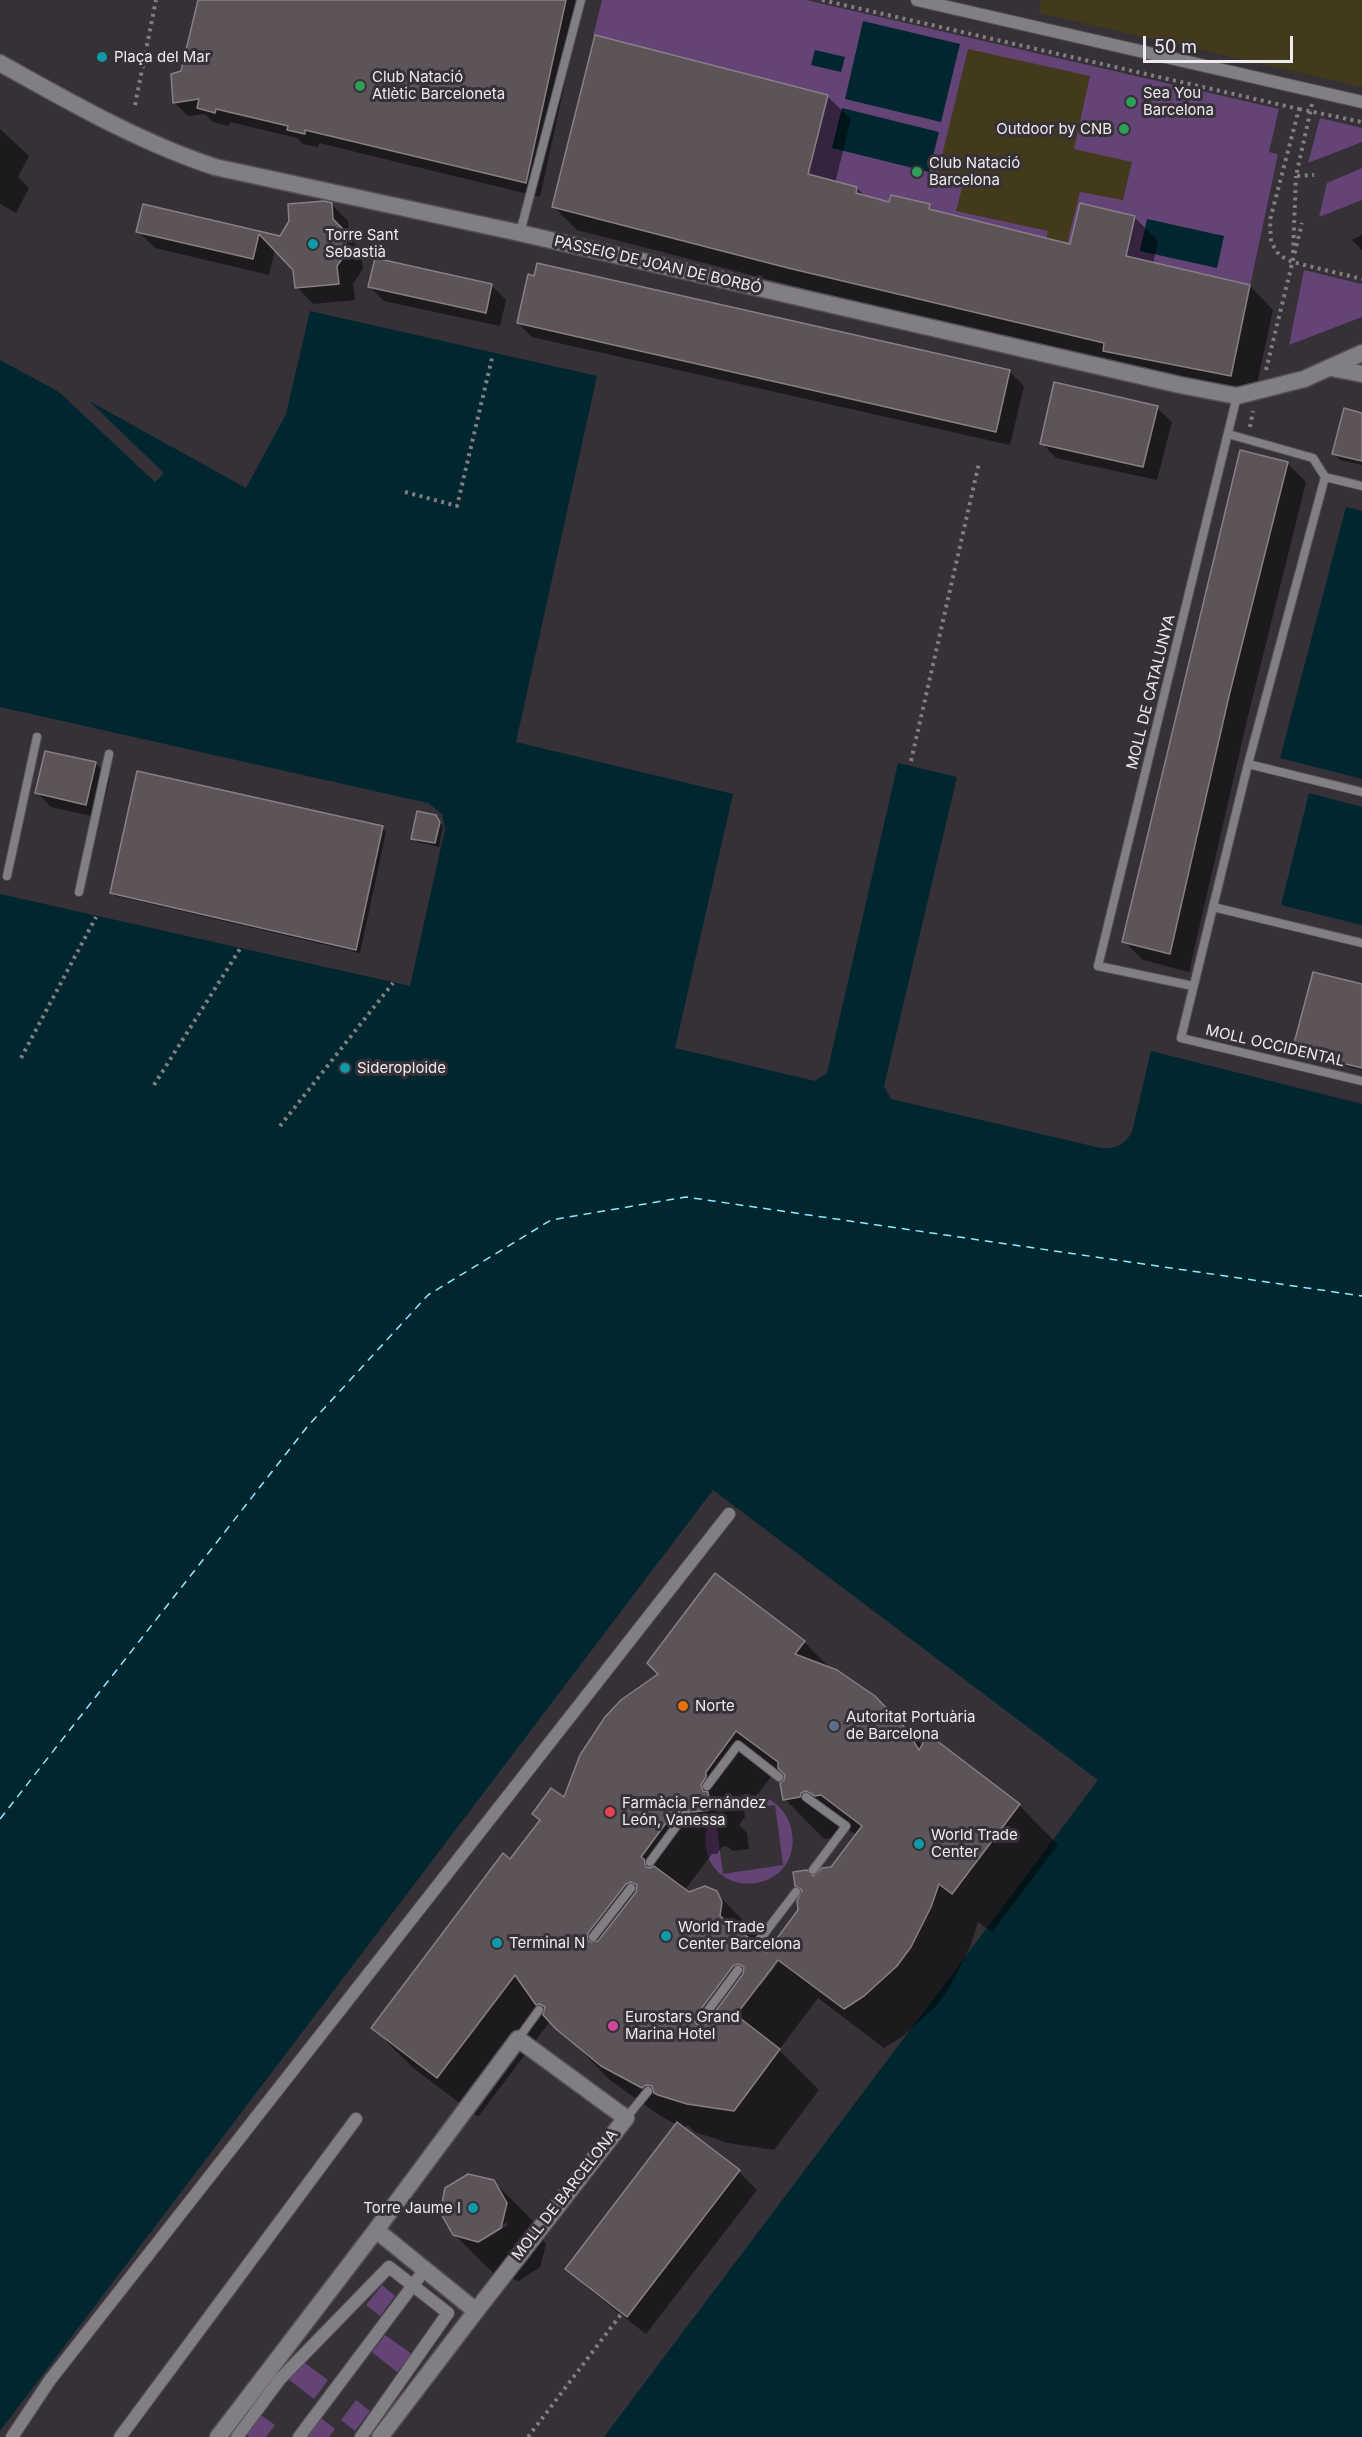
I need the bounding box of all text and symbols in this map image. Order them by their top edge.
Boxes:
scale bar [1146,24,1296,62]
text: 50 m [1154,36,1197,57]
place label: Plaça del Mar [114,48,210,66]
marker: Plaça del Mar [95,50,109,64]
place label: Club Natació Atlètic Barceloneta [372,68,505,103]
marker: Club Natació Atlètic Barceloneta [353,79,367,93]
place label: Sea You Barcelona [1143,84,1214,119]
marker: Sea You Barcelona [1124,95,1138,109]
place label: Outdoor by CNB [996,120,1112,138]
marker: Outdoor by CNB [1117,122,1131,136]
place label: Club Natació Barcelona [929,154,1020,189]
marker: Club Natació Barcelona [910,165,924,179]
place label: Torre Sant Sebastià [325,226,399,261]
street label: PASSEIG DE JOAN DE BORBÓ [553,232,763,298]
marker: Torre Sant Sebastià [306,237,320,251]
street label: MOLL DE CATALUNYA [1123,613,1179,771]
street label: MOLL OCCIDENTAL [1204,1021,1346,1071]
place label: Sideroploide [357,1059,446,1077]
marker: Sideroploide [338,1061,352,1075]
place label: Norte [695,1697,735,1715]
marker: Norte [676,1699,690,1713]
place label: Autoritat Portuària de Barcelona [846,1708,976,1743]
marker: Autoritat Portuària de Barcelona [827,1719,841,1733]
place label: Farmàcia Fernández León, Vanessa [622,1794,766,1829]
marker: Farmàcia Fernández León, Vanessa [603,1805,617,1819]
place label: World Trade Center [931,1826,1018,1861]
marker: World Trade Center [912,1837,926,1851]
place label: World Trade Center Barcelona [678,1918,801,1953]
marker: World Trade Center Barcelona [659,1929,673,1943]
place label: Terminal N [509,1934,585,1952]
marker: Terminal N [490,1936,504,1950]
place label: Eurostars Grand Marina Hotel [625,2008,740,2043]
marker: Eurostars Grand Marina Hotel [606,2019,620,2033]
street label: MOLL DE BARCELONA [508,2126,622,2264]
place label: Torre Jaume I [363,2199,461,2217]
marker: Torre Jaume I [466,2201,480,2215]

